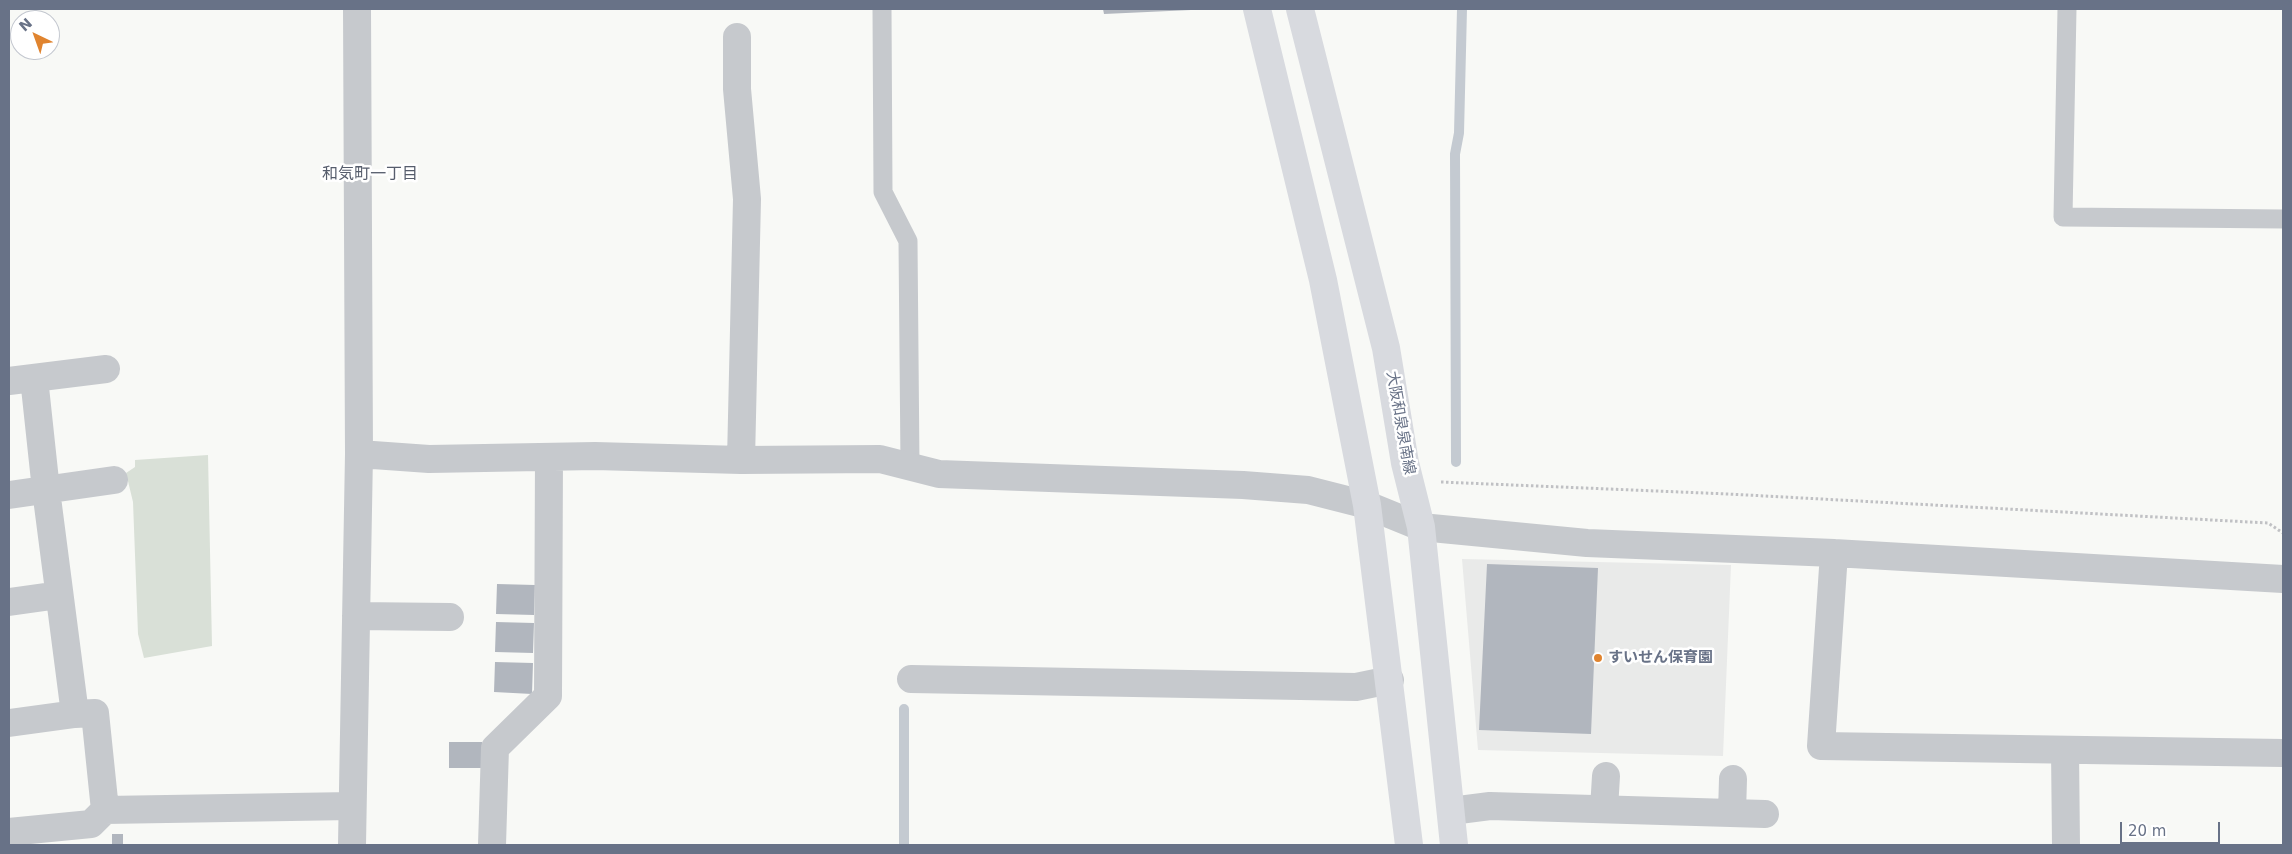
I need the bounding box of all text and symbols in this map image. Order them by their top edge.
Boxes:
north arrow [10,10,60,60]
text: N [16,15,35,34]
district label: 和気町一丁目 [322,165,418,185]
street label: 大阪和泉泉南線 [1382,370,1418,476]
place label: すいせん保育園 [1608,649,1713,667]
marker: すいせん保育園 [1592,652,1604,664]
scale bar [2122,812,2222,844]
text: 20 m [2128,822,2166,840]

